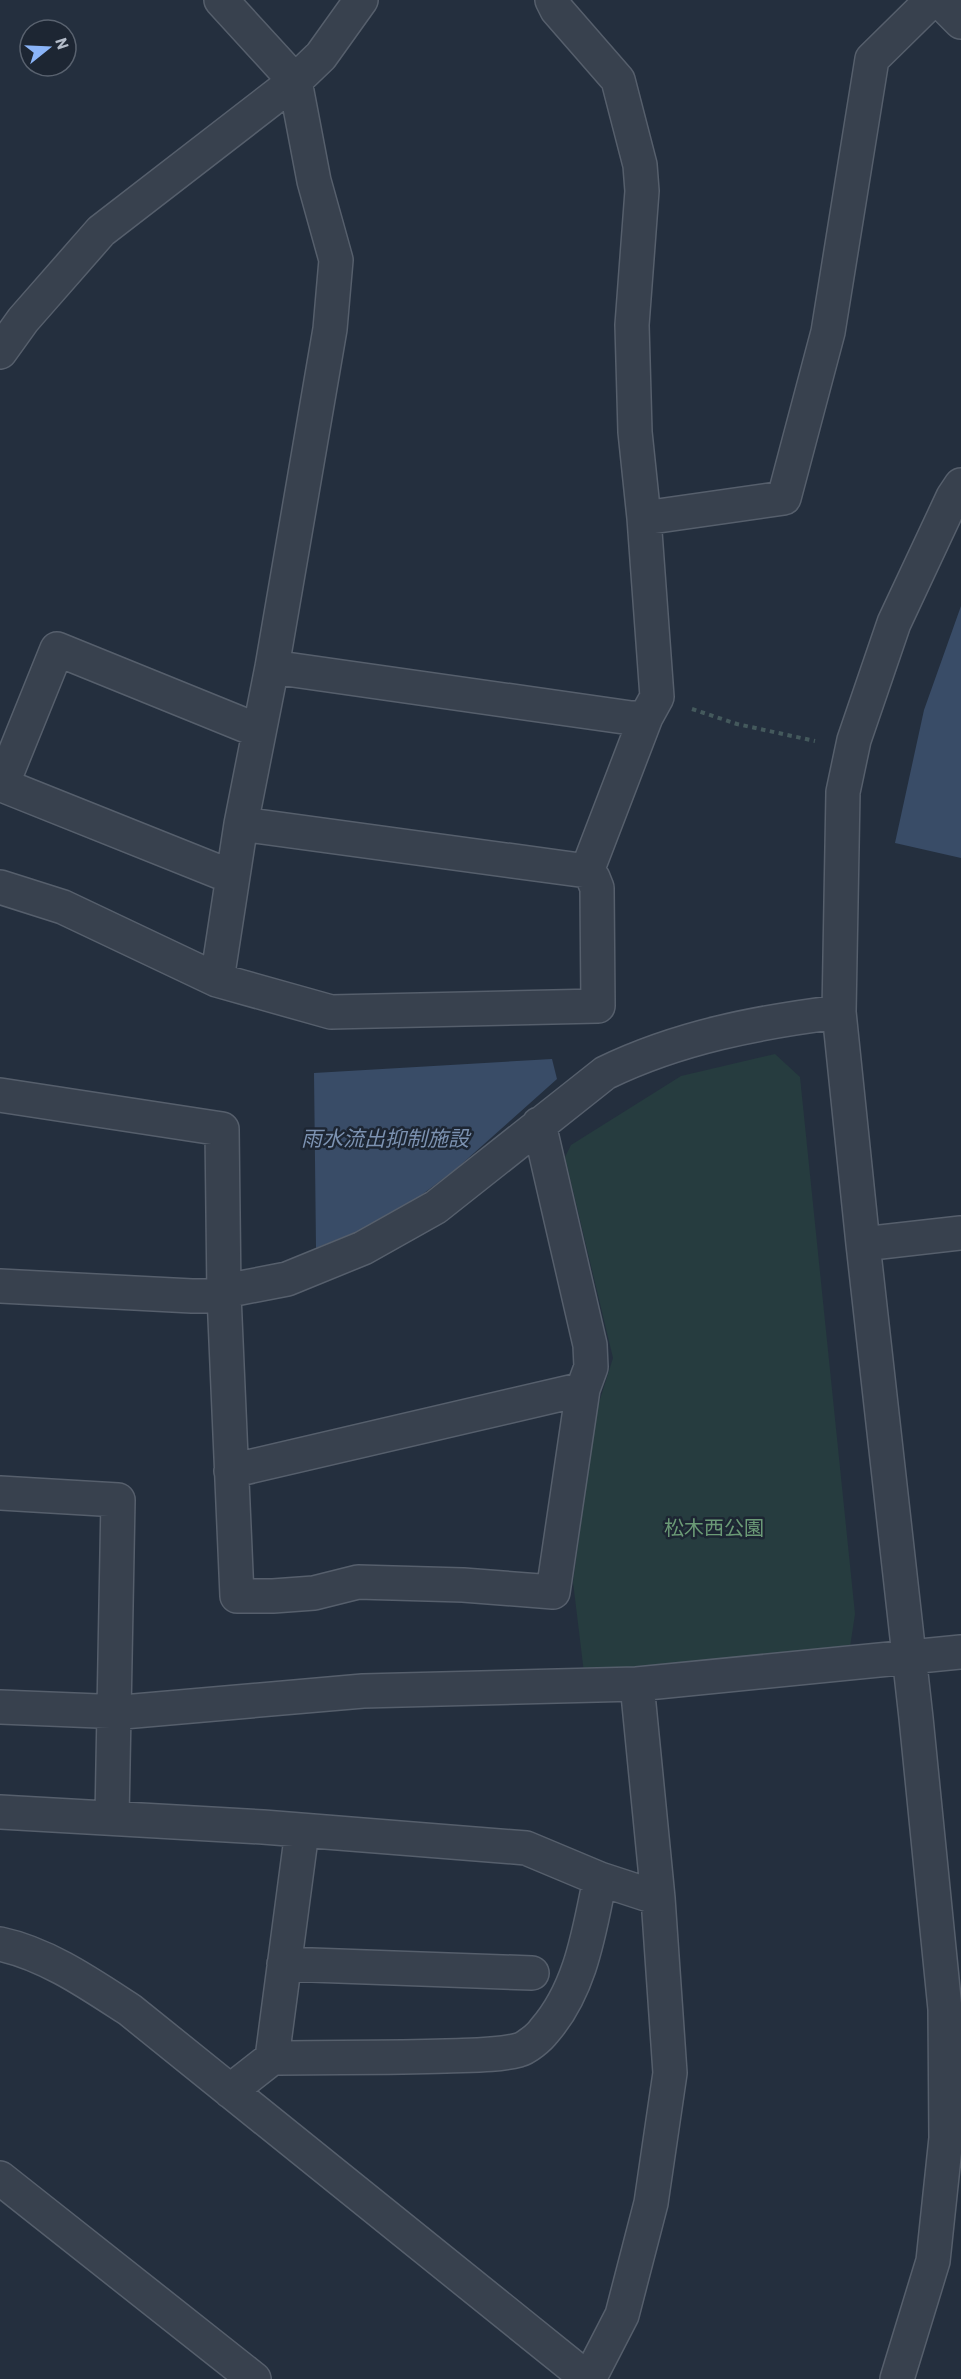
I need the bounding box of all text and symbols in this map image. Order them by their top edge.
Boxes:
north arrow [18,18,78,78]
text: N [52,35,73,51]
water label: 雨水流出抑制施設 [301,1125,472,1150]
park label: 松木西公園 [664,1515,764,1539]

